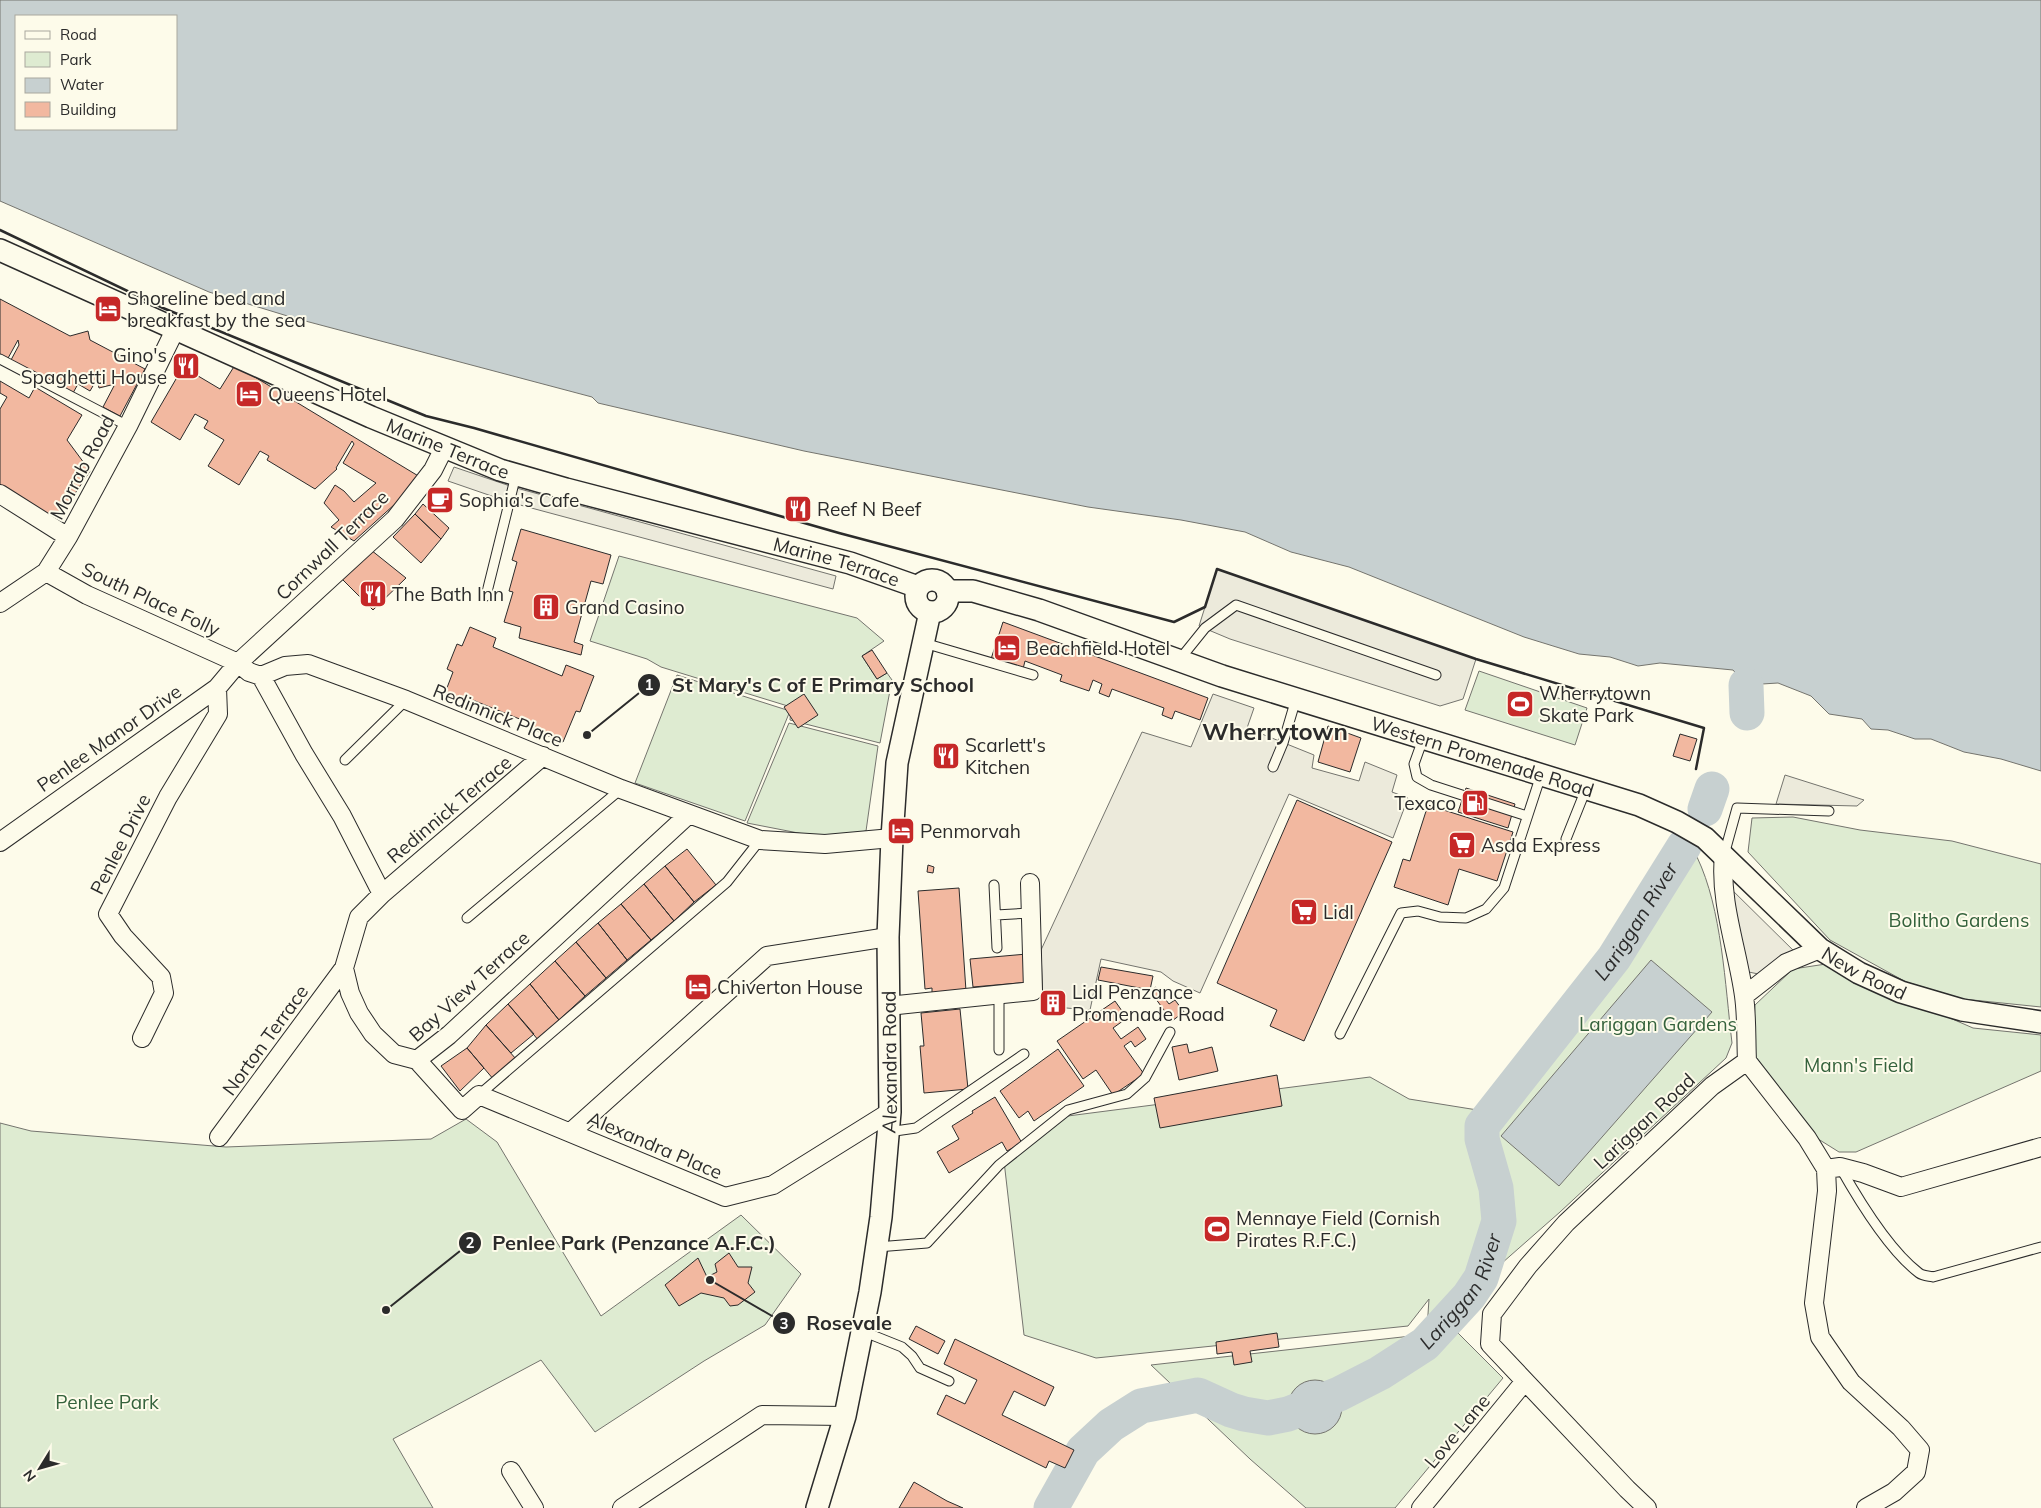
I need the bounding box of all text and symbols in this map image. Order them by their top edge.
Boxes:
legend [15,15,178,130]
text: Road [60,25,97,44]
text: Park [60,50,92,69]
text: Water [60,75,104,94]
text: Building [60,100,116,119]
place label: Shoreline bed and breakfast by the sea [127,286,306,332]
hotel icon: Shoreline bed and breakfast by the sea [93,294,123,324]
place label: Gino's Spaghetti House [21,343,167,389]
restaurant icon: Gino's Spaghetti House [171,351,201,381]
hotel icon: Queens Hotel [234,379,264,409]
place label: Queens Hotel [268,382,387,406]
street label: Morrab Road [44,411,120,523]
street label: Marine Terrace [383,413,512,484]
street label: Cornwall Terrace [270,485,394,605]
cafe icon: Sophia's Cafe [425,485,455,515]
place label: Sophia's Cafe [459,488,579,512]
restaurant icon: Reef N Beef [783,494,813,524]
place label: Reef N Beef [817,497,922,521]
street label: Marine Terrace [771,532,903,592]
street label: South Place Folly [78,557,224,641]
restaurant icon: The Bath Inn [358,579,388,609]
place label: The Bath Inn [392,582,504,606]
building icon: Grand Casino [531,592,561,622]
place label: Grand Casino [565,595,685,619]
hotel icon: Beachfield Hotel [992,633,1022,663]
place label: Beachfield Hotel [1026,636,1170,660]
callout: St Mary's C of E Primary School [637,667,984,702]
text: St Mary's C of E Primary School [672,672,974,697]
text: 1 [644,675,654,694]
street label: Redinnick Place [430,678,566,752]
street label: Penlee Manor Drive [32,679,186,797]
place label: Wherrytown Skate Park [1539,681,1651,727]
sports icon: Wherrytown Skate Park [1505,689,1535,719]
street label: Western Promenade Road [1368,711,1597,802]
district label: Wherrytown [1202,716,1348,746]
place label: Scarlett's Kitchen [965,733,1046,779]
restaurant icon: Scarlett's Kitchen [931,741,961,771]
street label: Redinnick Terrace [382,750,516,868]
fuel station icon: Texaco [1460,788,1490,818]
street label: Penlee Drive [84,790,156,898]
place label: Texaco [1394,791,1456,815]
hotel icon: Penmorvah [886,816,916,846]
place label: Penmorvah [920,819,1021,843]
supermarket icon: Asda Express [1447,830,1477,860]
place label: Asda Express [1481,833,1601,857]
water label: Lariggan River [1588,857,1683,985]
supermarket icon: Lidl [1289,897,1319,927]
place label: Lidl [1323,900,1354,924]
park label: Bolitho Gardens [1889,908,2029,932]
street label: Bay View Terrace [404,926,534,1046]
street label: New Road [1817,941,1910,1005]
hotel icon: Chiverton House [683,972,713,1002]
place label: Chiverton House [717,975,863,999]
street label: Norton Terrace [217,980,313,1100]
place label: Lidl Penzance Promenade Road [1072,980,1225,1026]
building icon: Lidl Penzance Promenade Road [1038,988,1068,1018]
street label: Alexandra Road [876,990,902,1134]
park label: Lariggan Gardens [1579,1012,1737,1036]
park label: Mann's Field [1804,1053,1914,1077]
street label: Lariggan Road [1588,1068,1700,1174]
street label: Alexandra Place [584,1106,726,1184]
place label: Mennaye Field (Cornish Pirates R.F.C.) [1236,1206,1440,1252]
sports icon: Mennaye Field (Cornish Pirates R.F.C.) [1202,1214,1232,1244]
callout: Penlee Park (Penzance A.F.C.) [458,1225,786,1260]
text: Penlee Park (Penzance A.F.C.) [492,1230,776,1255]
water label: Lariggan River [1414,1230,1506,1354]
text: 2 [465,1233,475,1252]
callout: Rosevale [772,1306,902,1341]
text: Rosevale [806,1310,892,1335]
text: 3 [779,1314,789,1333]
street label: Love Lane [1419,1389,1495,1473]
park label: Penlee Park [55,1390,159,1414]
north arrow [15,1443,65,1493]
text: N [19,1466,40,1485]

